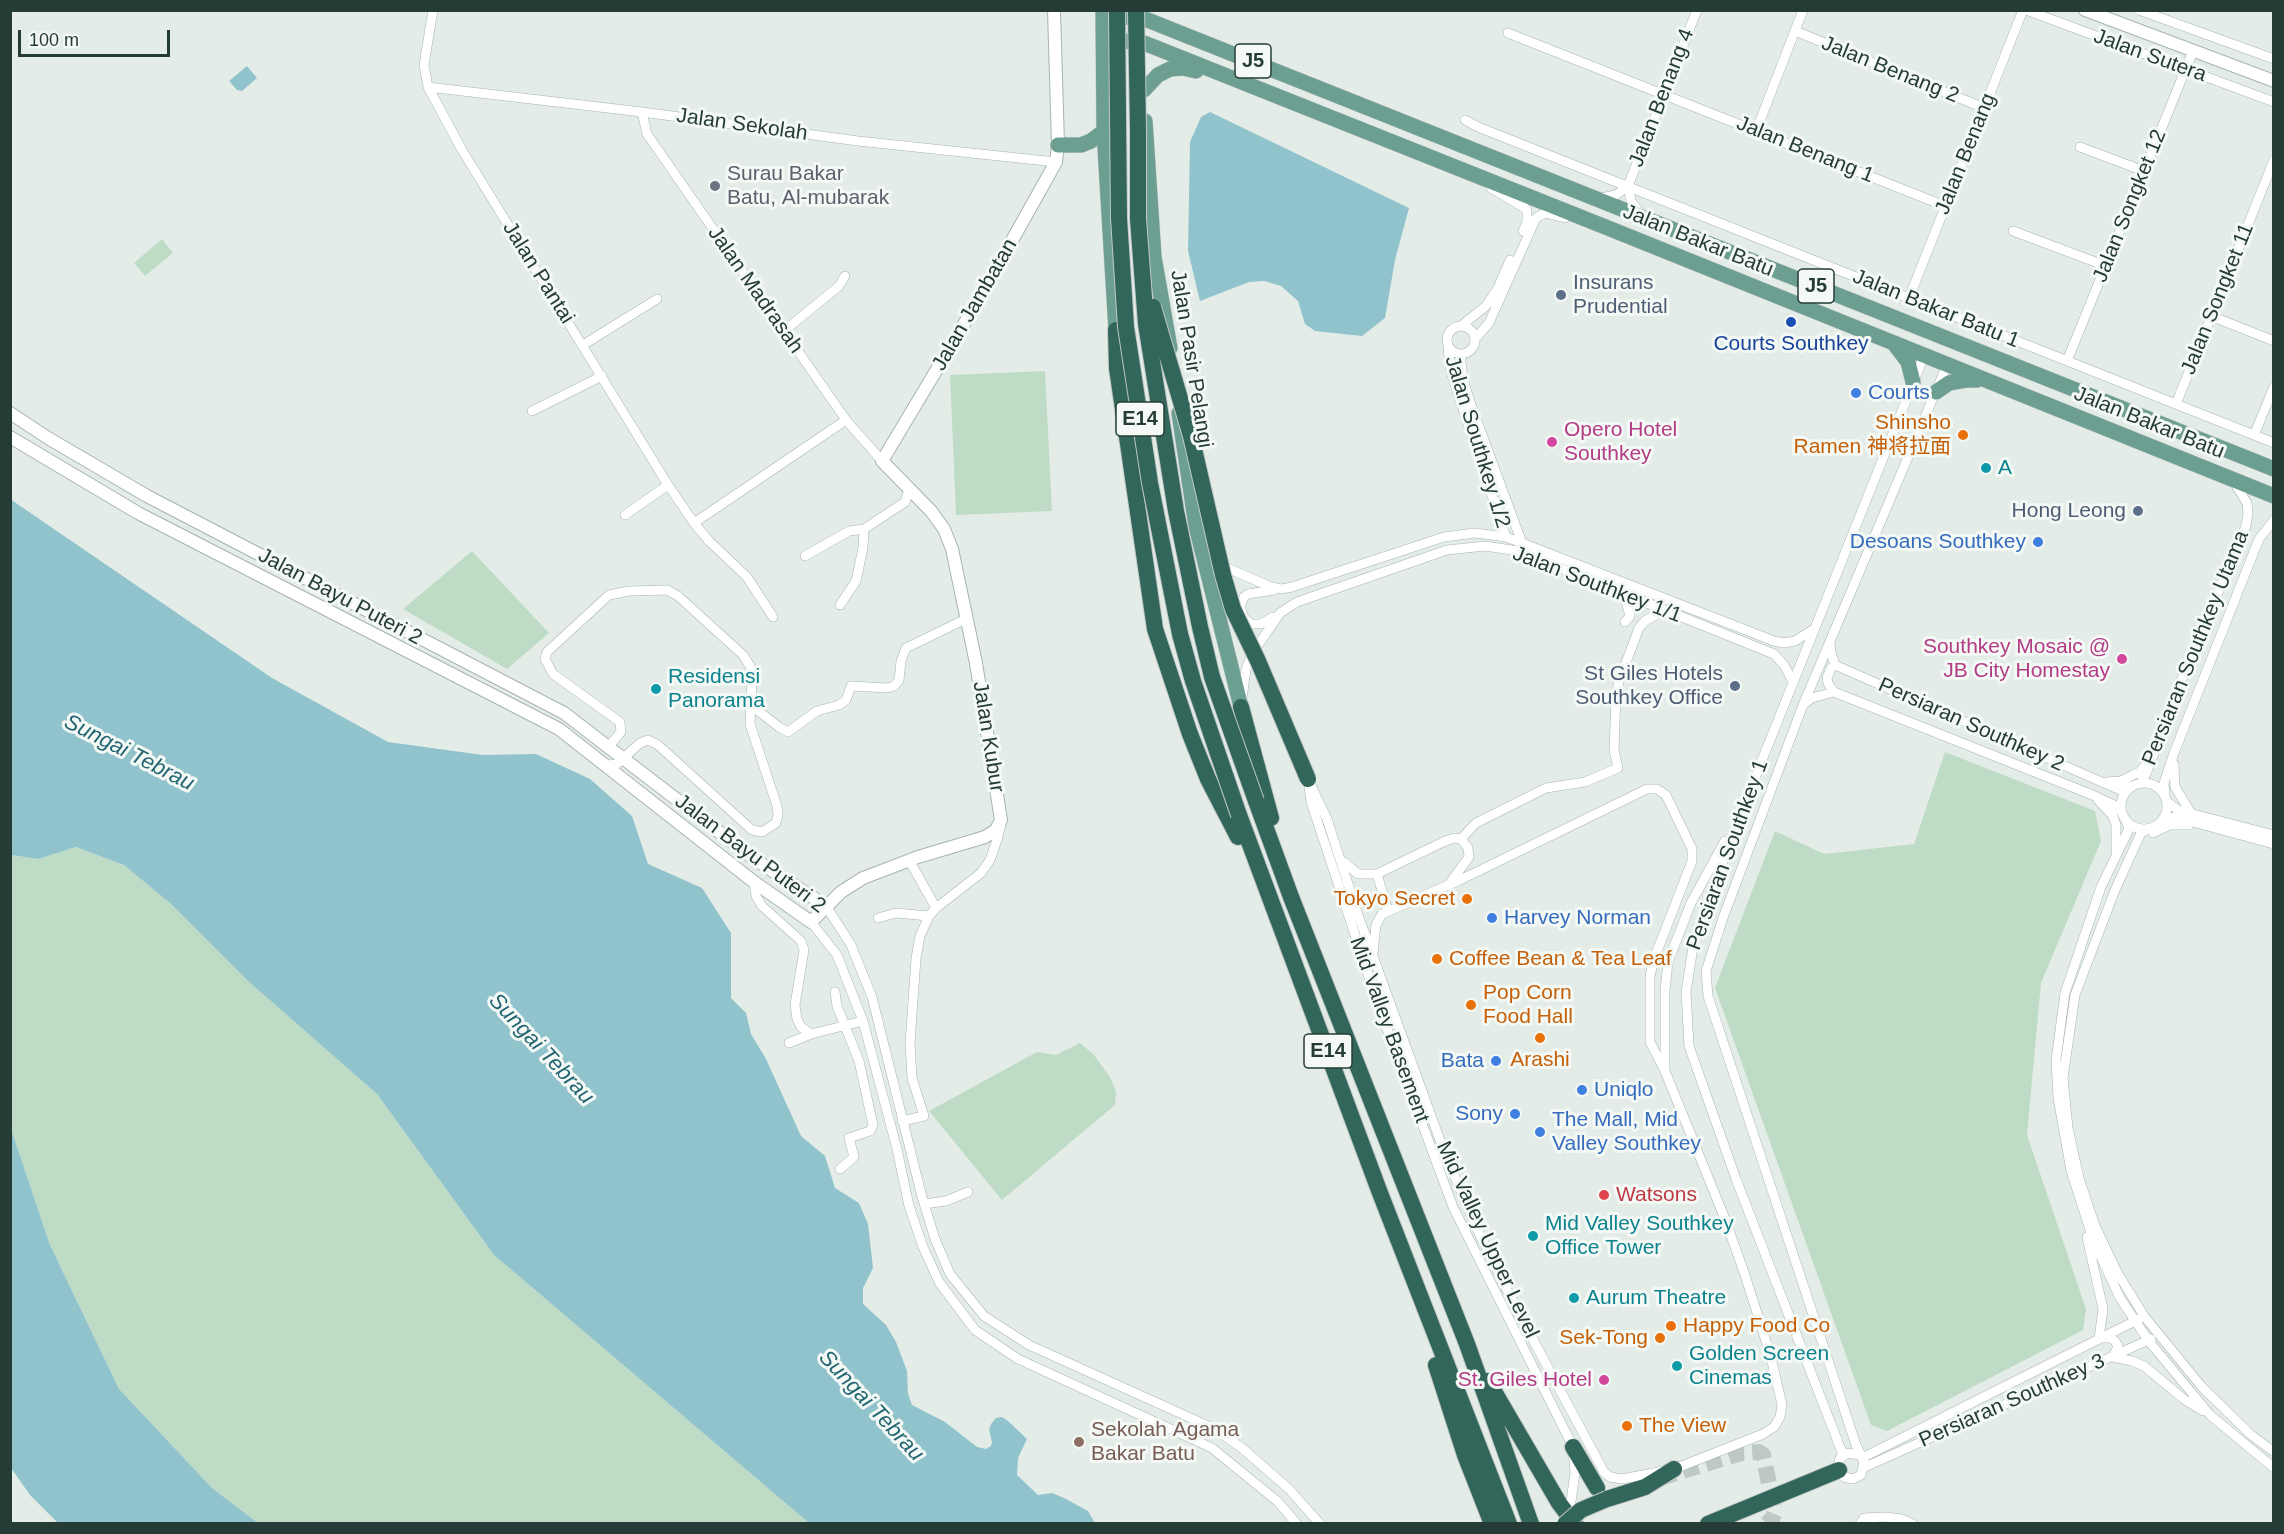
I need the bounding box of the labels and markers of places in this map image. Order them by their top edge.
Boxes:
place label: Surau Bakar Batu, Al-mubarak [727,161,889,211]
marker: Surau Bakar Batu, Al-mubarak [708,179,722,193]
place label: Insurans Prudential [1573,270,1668,320]
marker: Insurans Prudential [1554,288,1568,302]
marker: Courts Southkey [1784,315,1798,329]
place label: Courts Southkey [1713,331,1869,357]
place label: Courts [1868,380,1930,406]
marker: Courts [1849,386,1863,400]
place label: Shinsho Ramen 神将拉面 [1793,410,1951,460]
place label: Opero Hotel Southkey [1564,417,1677,467]
marker: Shinsho Ramen 神将拉面 [1956,428,1970,442]
marker: Opero Hotel Southkey [1545,435,1559,449]
place label: A [1998,455,2012,481]
marker: A [1979,461,1993,475]
place label: Hong Leong [2012,498,2126,524]
marker: Hong Leong [2131,504,2145,518]
place label: Desoans Southkey [1850,529,2026,555]
marker: Desoans Southkey [2031,535,2045,549]
place label: Southkey Mosaic @ JB City Homestay [1923,634,2110,684]
marker: Southkey Mosaic @ JB City Homestay [2115,652,2129,666]
place label: St Giles Hotels Southkey Office [1575,661,1723,711]
place label: Residensi Panorama [668,664,765,714]
marker: St Giles Hotels Southkey Office [1728,679,1742,693]
marker: Residensi Panorama [649,682,663,696]
place label: Tokyo Secret [1334,886,1455,912]
marker: Tokyo Secret [1460,892,1474,906]
place label: Harvey Norman [1504,905,1651,931]
marker: Harvey Norman [1485,911,1499,925]
place label: Coffee Bean & Tea Leaf [1449,946,1672,972]
marker: Coffee Bean & Tea Leaf [1430,952,1444,966]
place label: Pop Corn Food Hall [1483,980,1573,1030]
marker: Pop Corn Food Hall [1464,998,1478,1012]
marker: Arashi [1533,1031,1547,1045]
place label: Arashi [1510,1047,1570,1073]
place label: Bata [1441,1048,1484,1074]
marker: Bata [1489,1054,1503,1068]
place label: Uniqlo [1594,1077,1654,1103]
marker: Uniqlo [1575,1083,1589,1097]
place label: Sony [1455,1101,1503,1127]
marker: Sony [1508,1107,1522,1121]
place label: The Mall, Mid Valley Southkey [1552,1107,1701,1157]
marker: The Mall, Mid Valley Southkey [1533,1125,1547,1139]
place label: Watsons [1616,1182,1697,1208]
marker: Watsons [1597,1188,1611,1202]
place label: Mid Valley Southkey Office Tower [1545,1211,1734,1261]
marker: Mid Valley Southkey Office Tower [1526,1229,1540,1243]
place label: Aurum Theatre [1586,1285,1726,1311]
marker: Aurum Theatre [1567,1291,1581,1305]
place label: Happy Food Co [1683,1313,1830,1339]
marker: Happy Food Co [1664,1319,1678,1333]
place label: Sek-Tong [1559,1325,1648,1351]
marker: Sek-Tong [1653,1331,1667,1345]
place label: Golden Screen Cinemas [1689,1341,1829,1391]
marker: Golden Screen Cinemas [1670,1359,1684,1373]
place label: St. Giles Hotel [1458,1367,1592,1393]
marker: St. Giles Hotel [1597,1373,1611,1387]
place label: The View [1639,1413,1726,1439]
place label: Sekolah Agama Bakar Batu [1091,1417,1239,1467]
marker: The View [1620,1419,1634,1433]
marker: Sekolah Agama Bakar Batu [1072,1435,1086,1449]

